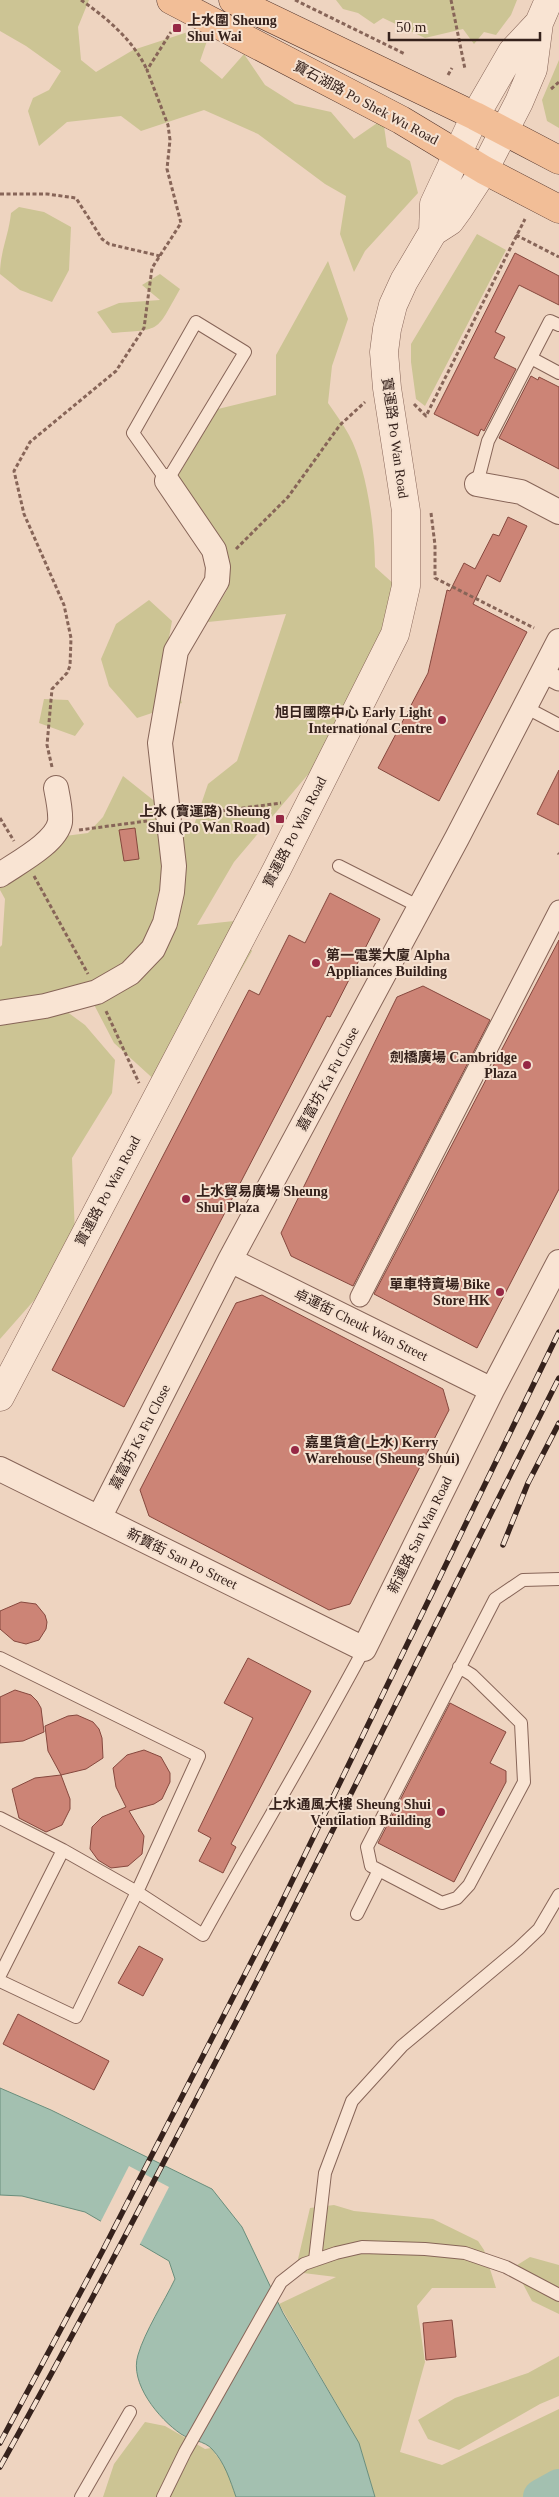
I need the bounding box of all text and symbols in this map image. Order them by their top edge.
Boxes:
scale bar [389,10,540,42]
place label: 上水圍 Sheung Shui Wai [187,13,277,44]
text: 50 m [396,19,427,35]
marker: 上水圍 Sheung Shui Wai [171,22,183,34]
street label: 寶石湖路 Po Shek Wu Road [291,58,441,148]
street label: 寶運路 Po Wan Road [379,377,411,499]
place label: 旭日國際中心 Early Light International Centre [275,705,432,736]
marker: 旭日國際中心 Early Light International Centre [436,714,448,726]
street label: 寶運路 Po Wan Road [261,774,329,890]
place label: 上水 (寶運路) Sheung Shui (Po Wan Road) [139,804,270,836]
marker: 上水 (寶運路) Sheung Shui (Po Wan Road) [274,813,286,825]
place label: 第一電業大廈 Alpha Appliances Building [326,947,450,979]
marker: 第一電業大廈 Alpha Appliances Building [310,957,322,969]
street label: 嘉富坊 Ka Fu Close [293,1024,362,1134]
place label: 劍橋廣場 Cambridge Plaza [390,1049,517,1081]
marker: 劍橋廣場 Cambridge Plaza [521,1059,533,1071]
street label: 寶運路 Po Wan Road [73,1134,143,1248]
place label: 上水貿易廣場 Sheung Shui Plaza [196,1183,328,1215]
marker: 上水貿易廣場 Sheung Shui Plaza [180,1193,192,1205]
place label: 單車特賣場 Bike Store HK [389,1277,490,1308]
street label: 卓運街 Cheuk Wan Street [292,1286,430,1364]
marker: 單車特賣場 Bike Store HK [494,1286,506,1298]
street label: 嘉富坊 Ka Fu Close [106,1382,173,1492]
place label: 嘉里貨倉(上水) Kerry Warehouse (Sheung Shui) [305,1434,460,1467]
marker: 嘉里貨倉(上水) Kerry Warehouse (Sheung Shui) [289,1444,301,1456]
street label: 新運路 San Wan Road [385,1474,455,1596]
street label: 新寶街 San Po Street [124,1526,240,1592]
place label: 上水通風大樓 Sheung Shui Ventilation Building [268,1797,431,1828]
marker: 上水通風大樓 Sheung Shui Ventilation Building [435,1806,447,1818]

